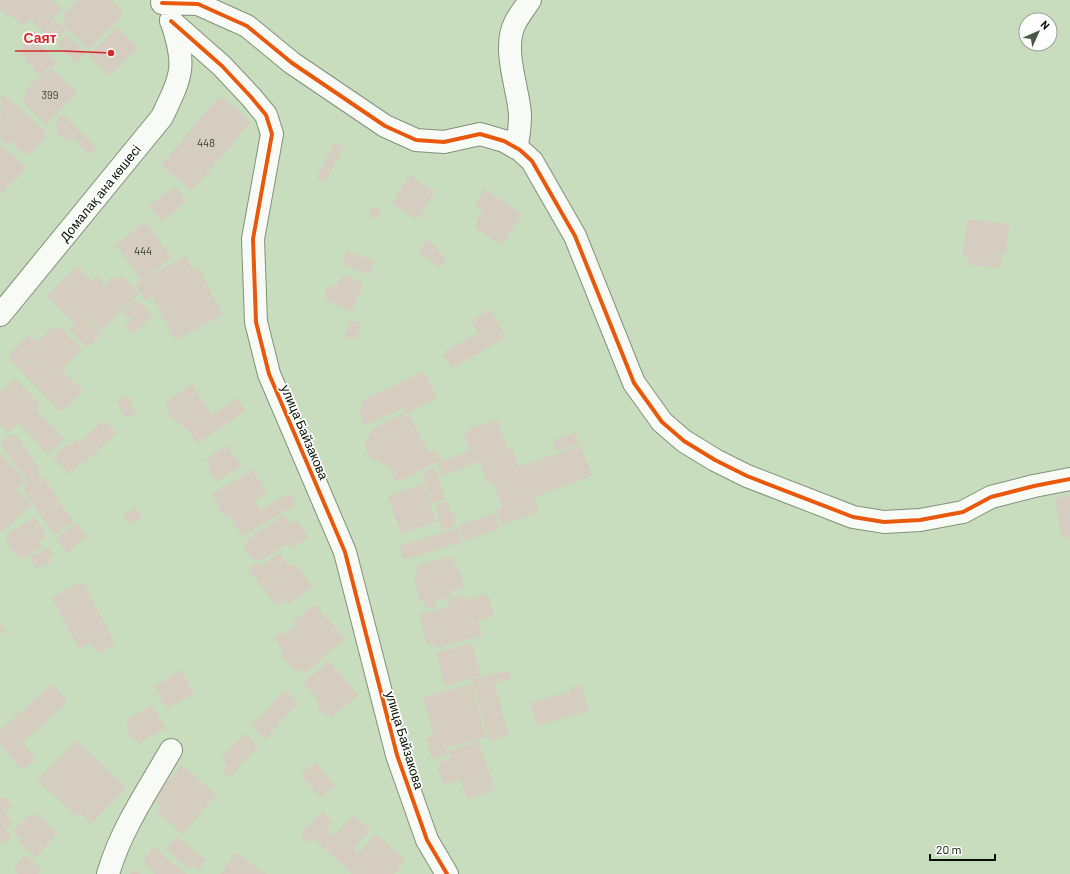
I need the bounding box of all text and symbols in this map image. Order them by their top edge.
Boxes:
north arrow [1018,12,1058,52]
text: N [1038,17,1053,32]
callout: Саят [15,25,64,51]
text: Саят [23,29,57,46]
house number: 399 [41,88,59,101]
house number: 448 [197,136,215,149]
street label: Домалақ ана көшесі [56,141,144,245]
house number: 444 [134,244,152,257]
street label: улица Байзакова [278,382,333,483]
street label: улица Байзакова [382,689,428,792]
scale bar [930,836,995,862]
text: 20 m [936,842,962,856]

